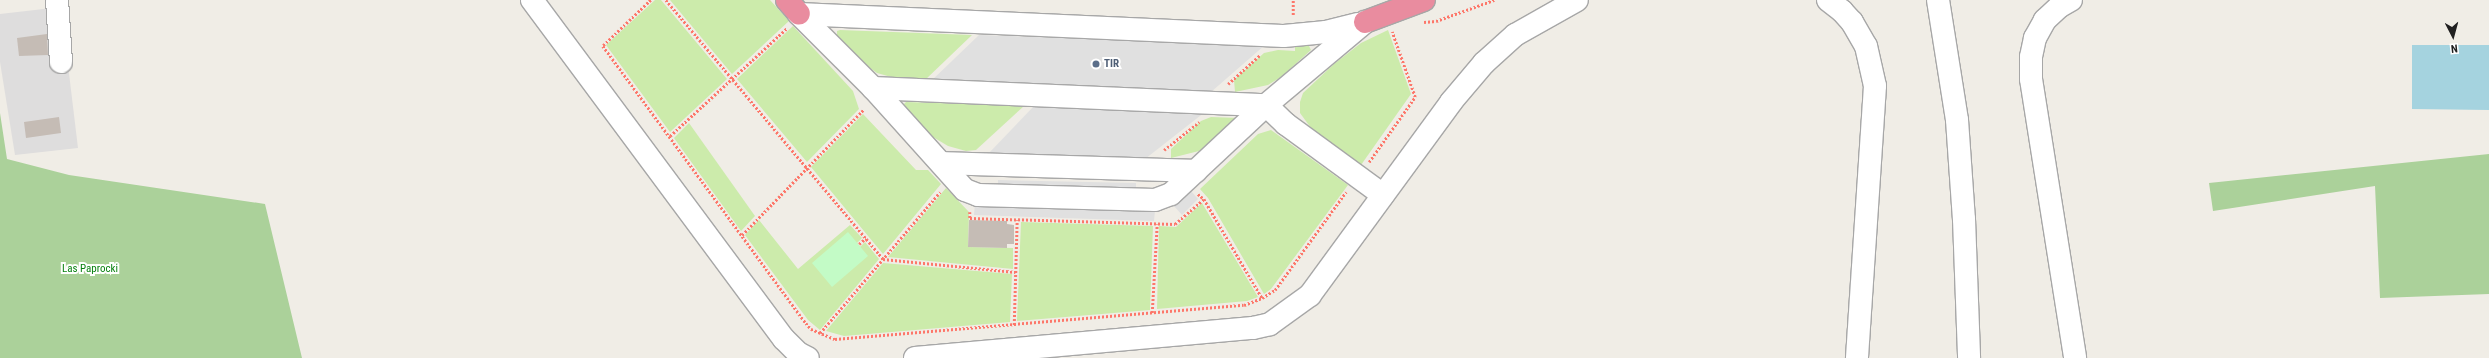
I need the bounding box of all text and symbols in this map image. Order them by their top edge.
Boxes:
north arrow [2433,16,2473,56]
text: N [2450,42,2458,55]
place label: TIR [1104,57,1119,71]
marker: TIR [1091,59,1101,69]
park label: Las Paprocki [62,262,118,276]

